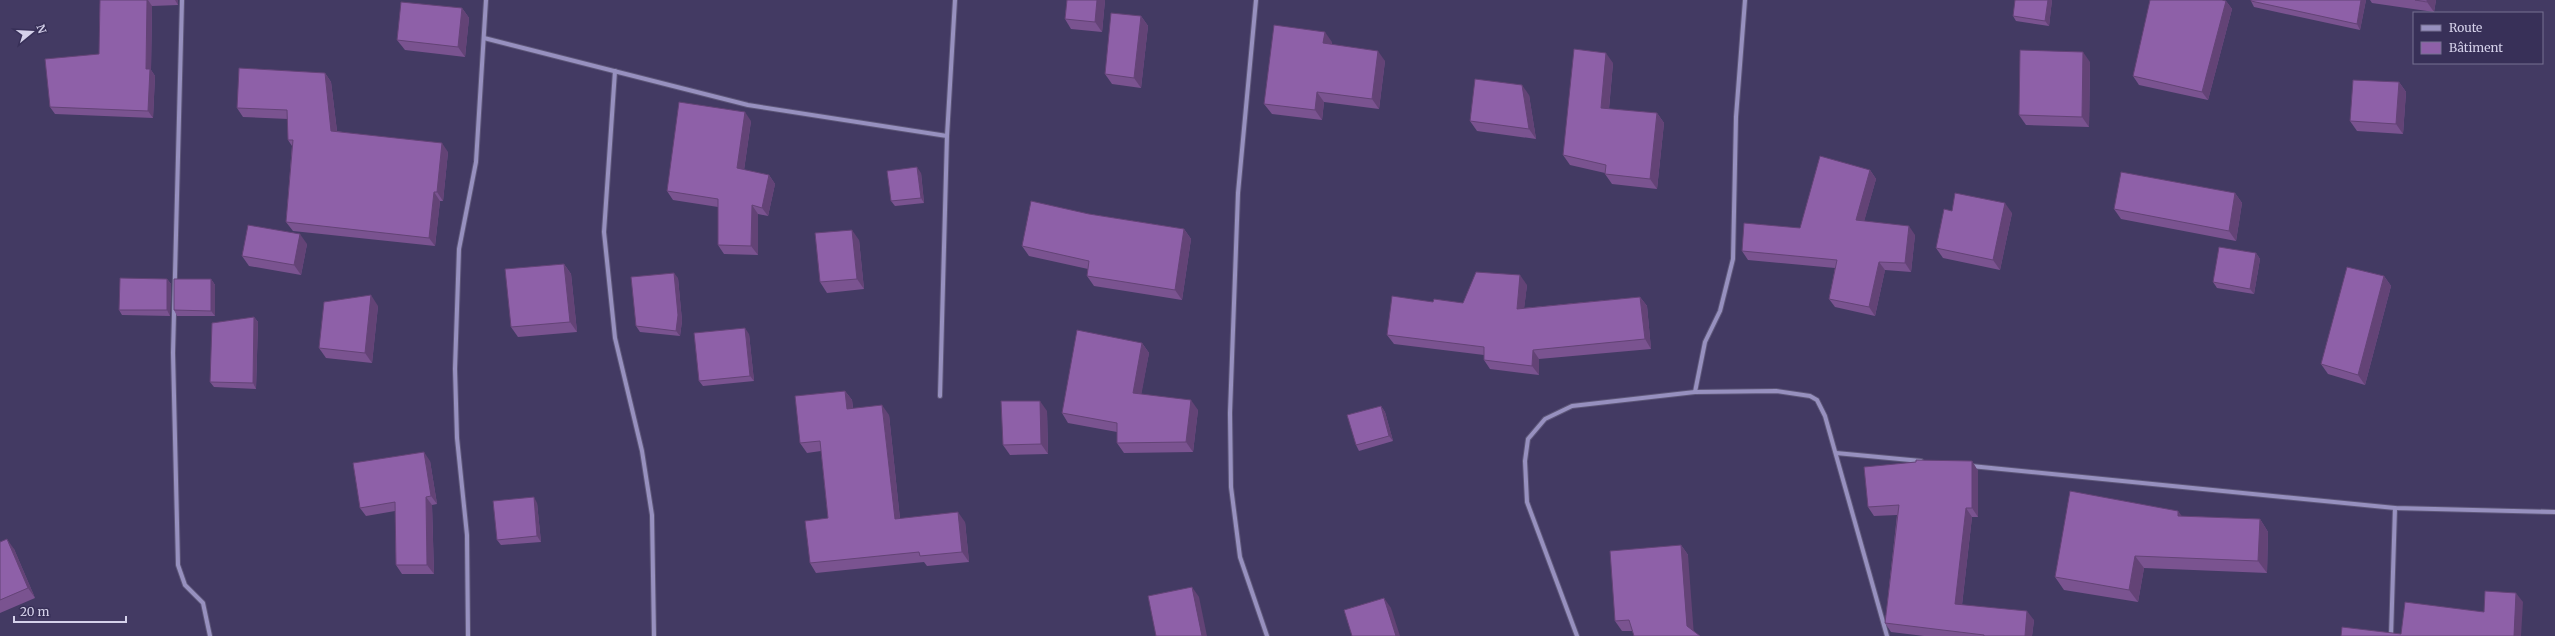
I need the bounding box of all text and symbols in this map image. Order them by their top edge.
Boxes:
north arrow [12,12,52,52]
legend [2413,12,2543,64]
text: Route [2449,20,2482,35]
text: N [34,23,50,35]
text: Bâtiment [2449,40,2503,55]
scale bar [14,598,126,624]
text: 20 m [20,604,49,619]

